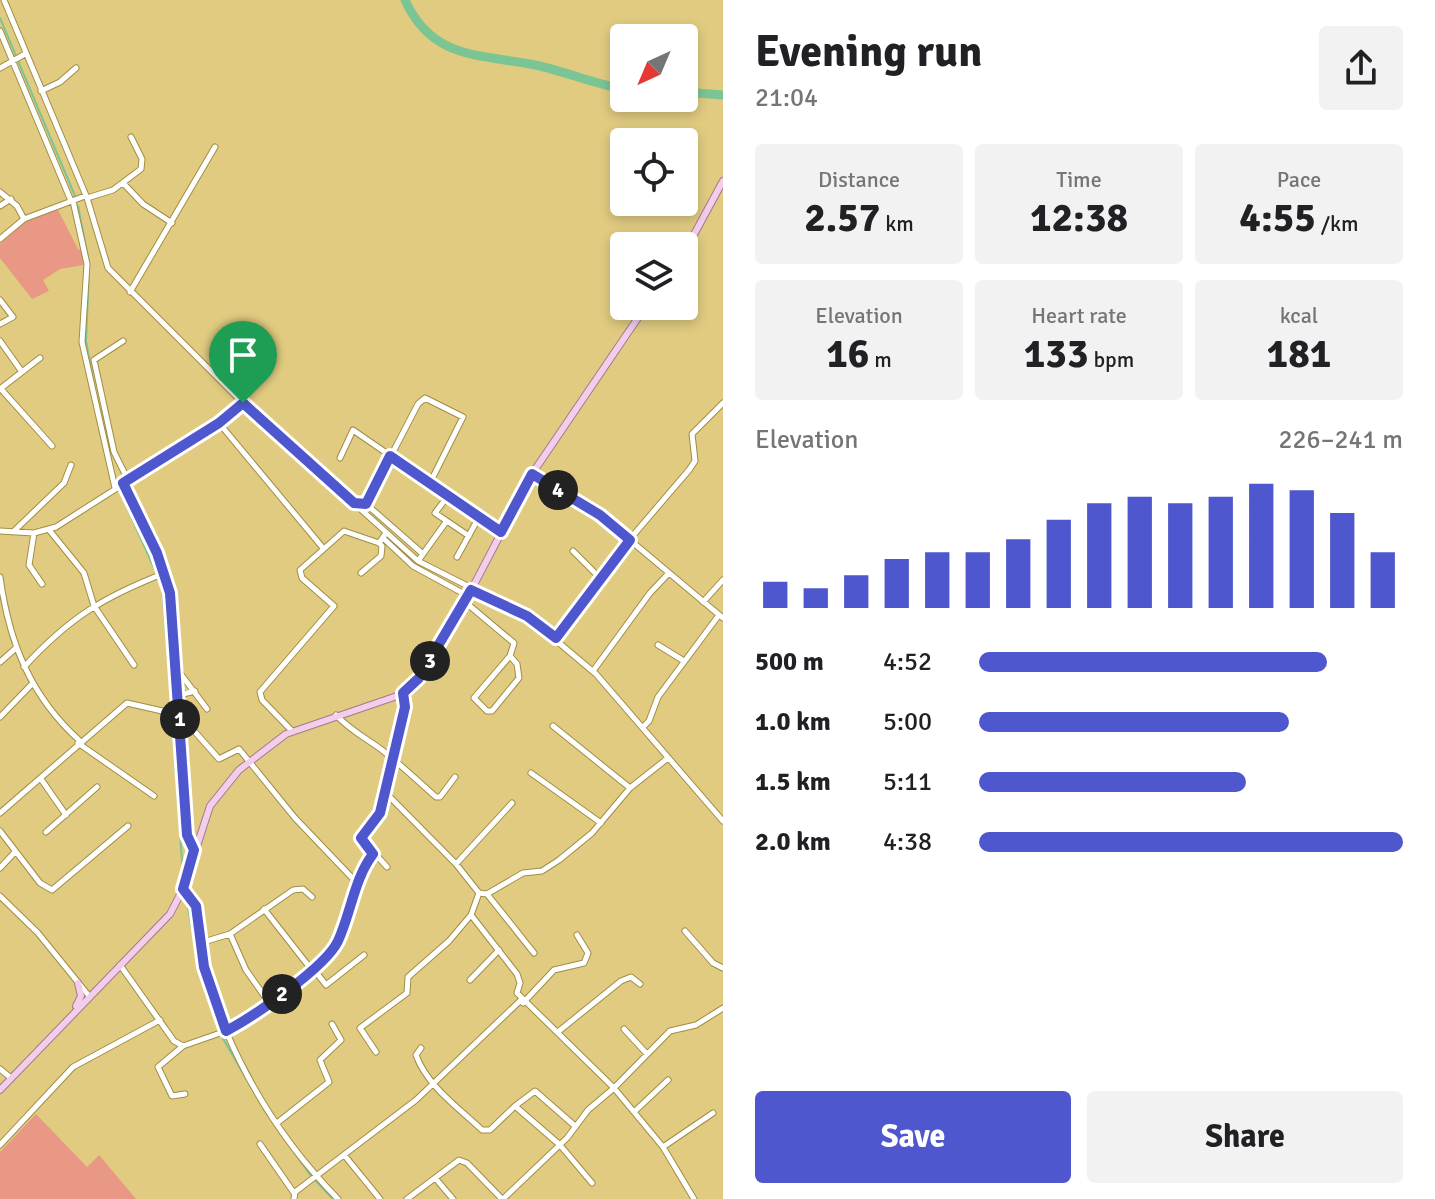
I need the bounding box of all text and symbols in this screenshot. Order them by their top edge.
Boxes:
north arrow [610,24,698,112]
map controls [610,24,698,320]
text: Evening run [755,25,982,79]
button: share [1319,26,1403,110]
text: 21:04 [755,82,818,114]
button: locate [610,128,698,216]
text: Distance [818,166,900,193]
text: Time [1056,166,1102,193]
text: Pace [1277,166,1321,193]
text: 2.57 [804,193,880,243]
text: 12:38 [1030,193,1128,243]
text: 4:55 [1239,193,1316,243]
text: km [880,210,914,237]
text: /km [1316,210,1359,237]
button: layers [610,232,698,320]
text: Elevation [815,302,903,329]
text: Heart rate [1031,302,1127,329]
text: kcal [1280,302,1318,329]
pin [209,321,277,403]
text: 16 [826,329,869,379]
text: 133 [1024,329,1089,379]
text: 181 [1267,329,1331,379]
icon: arrive [221,333,265,377]
text: m [869,346,892,373]
text: bpm [1089,346,1134,373]
text: Elevation [755,424,859,456]
text: 226–241 m [1279,424,1403,456]
pin: 4 [538,470,578,510]
text: 4 [552,476,564,503]
pin: 3 [410,641,450,681]
text: 500 m [755,646,824,678]
text: 4:52 [883,646,932,678]
text: 3 [424,647,436,674]
pin: 1 [160,699,200,739]
text: 1 [174,705,186,732]
text: 1.0 km [755,706,831,738]
text: 5:00 [883,706,932,738]
text: 1.5 km [755,766,831,798]
text: 5:11 [883,766,932,798]
text: 2.0 km [755,826,831,858]
text: 4:38 [883,826,932,858]
pin: 2 [262,974,302,1014]
text: 2 [276,980,288,1007]
button: Save [755,1091,1071,1183]
button: Share [1087,1091,1403,1183]

